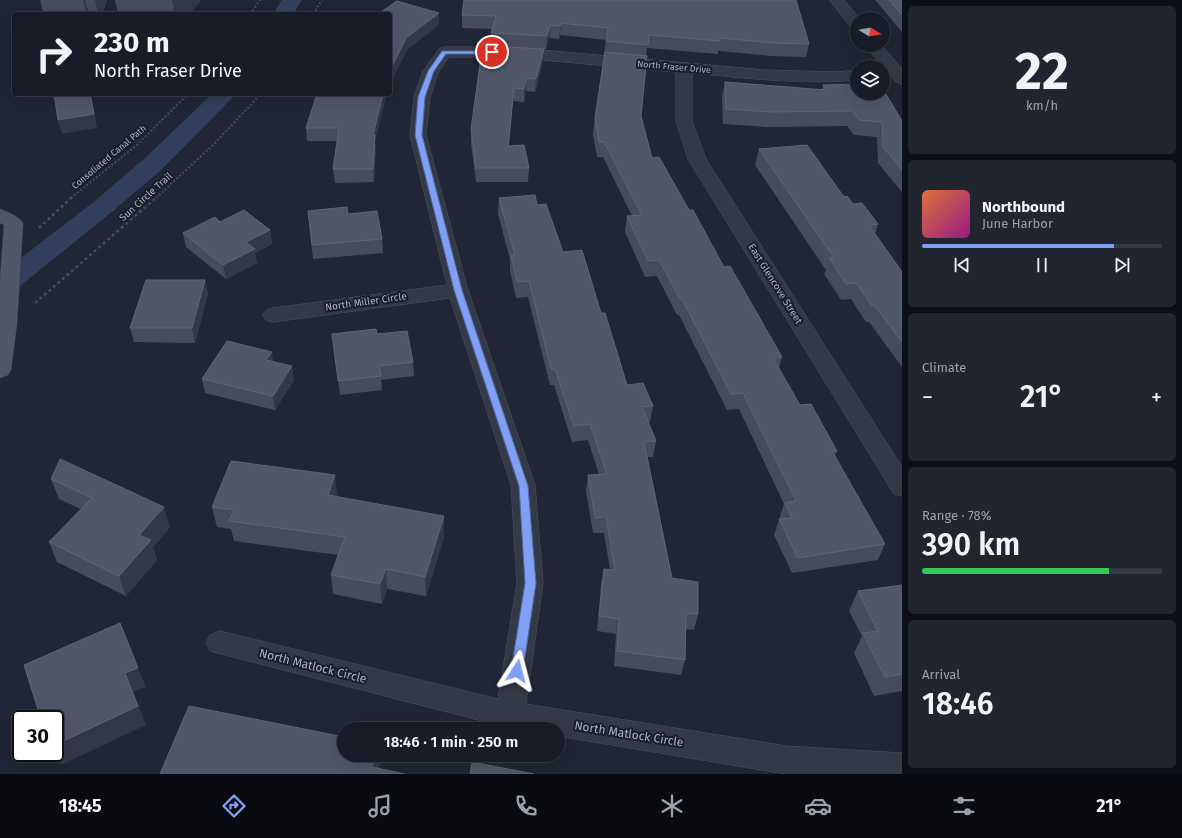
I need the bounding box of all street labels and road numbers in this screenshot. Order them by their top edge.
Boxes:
street label: North Fraser Drive [637,59,711,75]
street label: Consoliated Canal Path [70,123,148,191]
street label: Sun Circle Trail [117,170,175,224]
street label: East Glencove Street [745,242,805,327]
street label: North Miller Circle [325,290,407,314]
street label: North Matlock Circle [258,646,368,686]
street label: North Matlock Circle [574,718,684,750]

